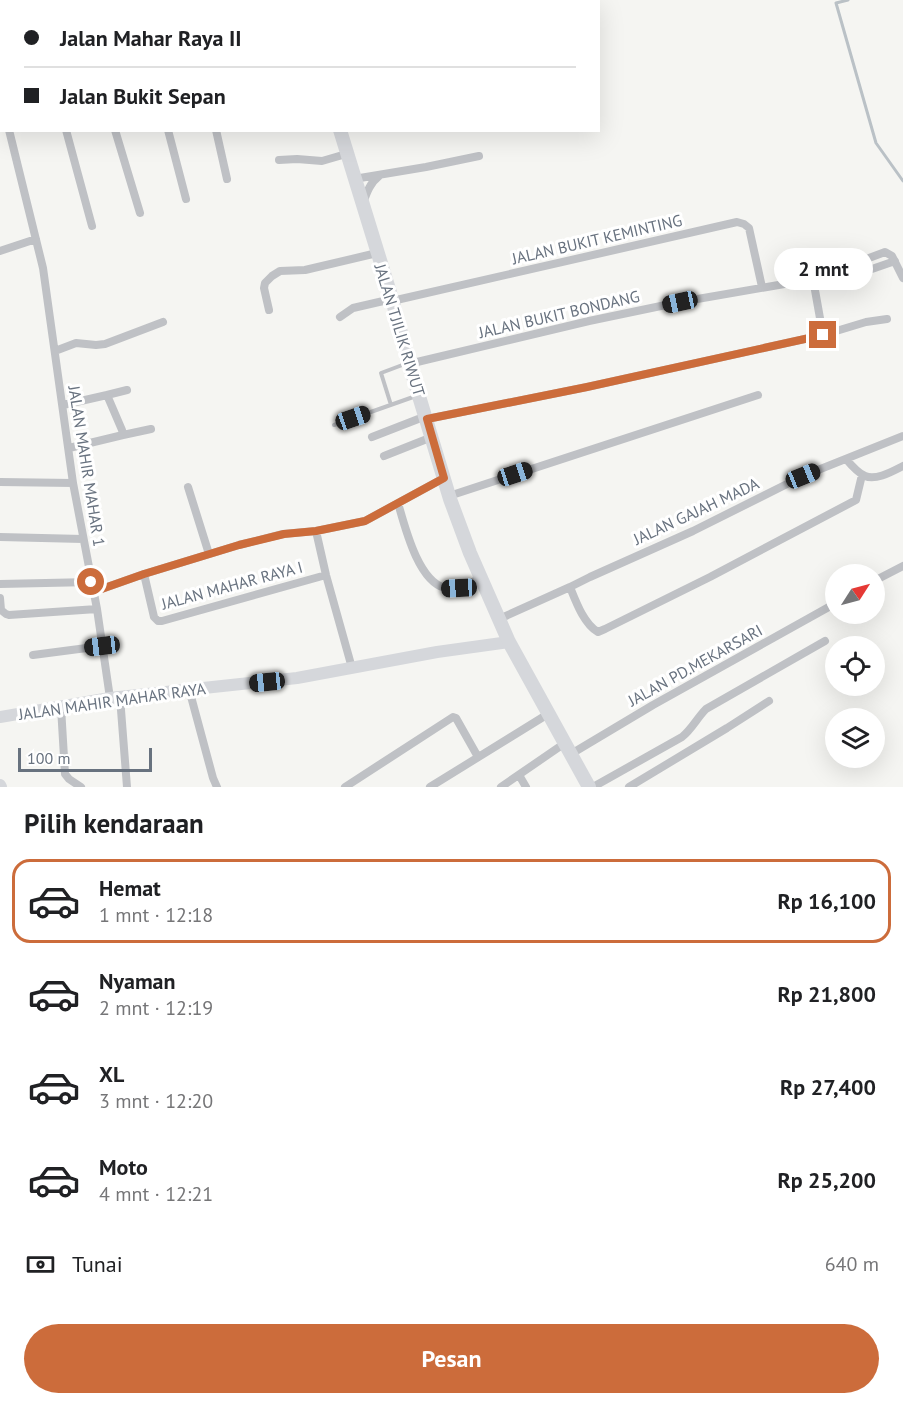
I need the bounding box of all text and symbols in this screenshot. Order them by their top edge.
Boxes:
text: Jalan Mahar Raya II [60,24,242,52]
text: Jalan Bukit Sepan [60,82,226,110]
street label: JALAN BUKIT KEMINTING [509,210,684,269]
callout: 2 mnt [774,248,872,290]
text: 2 mnt [798,256,849,282]
street label: JALAN TJILIK RIWUT [370,260,430,399]
street label: JALAN BUKIT BONDANG [476,286,641,342]
car [661,289,699,315]
route end [809,321,836,348]
street label: JALAN MAHIR MAHAR 1 [64,383,110,548]
car [333,404,373,432]
car [495,460,535,488]
car [783,461,823,491]
street label: JALAN GAJAH MADA [629,473,763,549]
street label: JALAN MAHAR RAYA I [158,557,305,614]
north arrow [825,564,885,624]
map controls [825,564,885,768]
route start [77,568,104,595]
car [441,578,477,598]
street label: JALAN PD.MEKARSARI [623,620,766,711]
car [83,635,121,657]
button: locate [825,636,885,696]
car [248,671,286,693]
street label: JALAN MAHIR MAHAR RAYA [16,678,207,724]
button: layers [825,708,885,768]
scale bar [18,745,152,772]
text: 100 m [27,748,70,768]
text: Pilih kendaraan [24,806,204,840]
icon: car [27,874,81,928]
text: Hemat [99,874,161,902]
text: Rp 16,100 [777,887,876,915]
text: 1 mnt · 12:18 [99,902,213,928]
icon: car [27,967,81,1021]
text: Nyaman [99,967,176,995]
text: Rp 21,800 [777,980,876,1008]
text: 2 mnt · 12:19 [99,995,213,1021]
icon: car [27,1060,81,1114]
text: XL [99,1060,124,1088]
text: Rp 27,400 [780,1073,876,1101]
text: 3 mnt · 12:20 [99,1088,213,1114]
icon: car [27,1153,81,1207]
text: Moto [99,1153,148,1181]
text: Rp 25,200 [777,1166,876,1194]
text: 4 mnt · 12:21 [99,1181,213,1207]
icon: cash [24,1248,57,1281]
text: Tunai [72,1250,123,1278]
text: 640 m [825,1251,879,1277]
button: Pesan [24,1324,879,1393]

